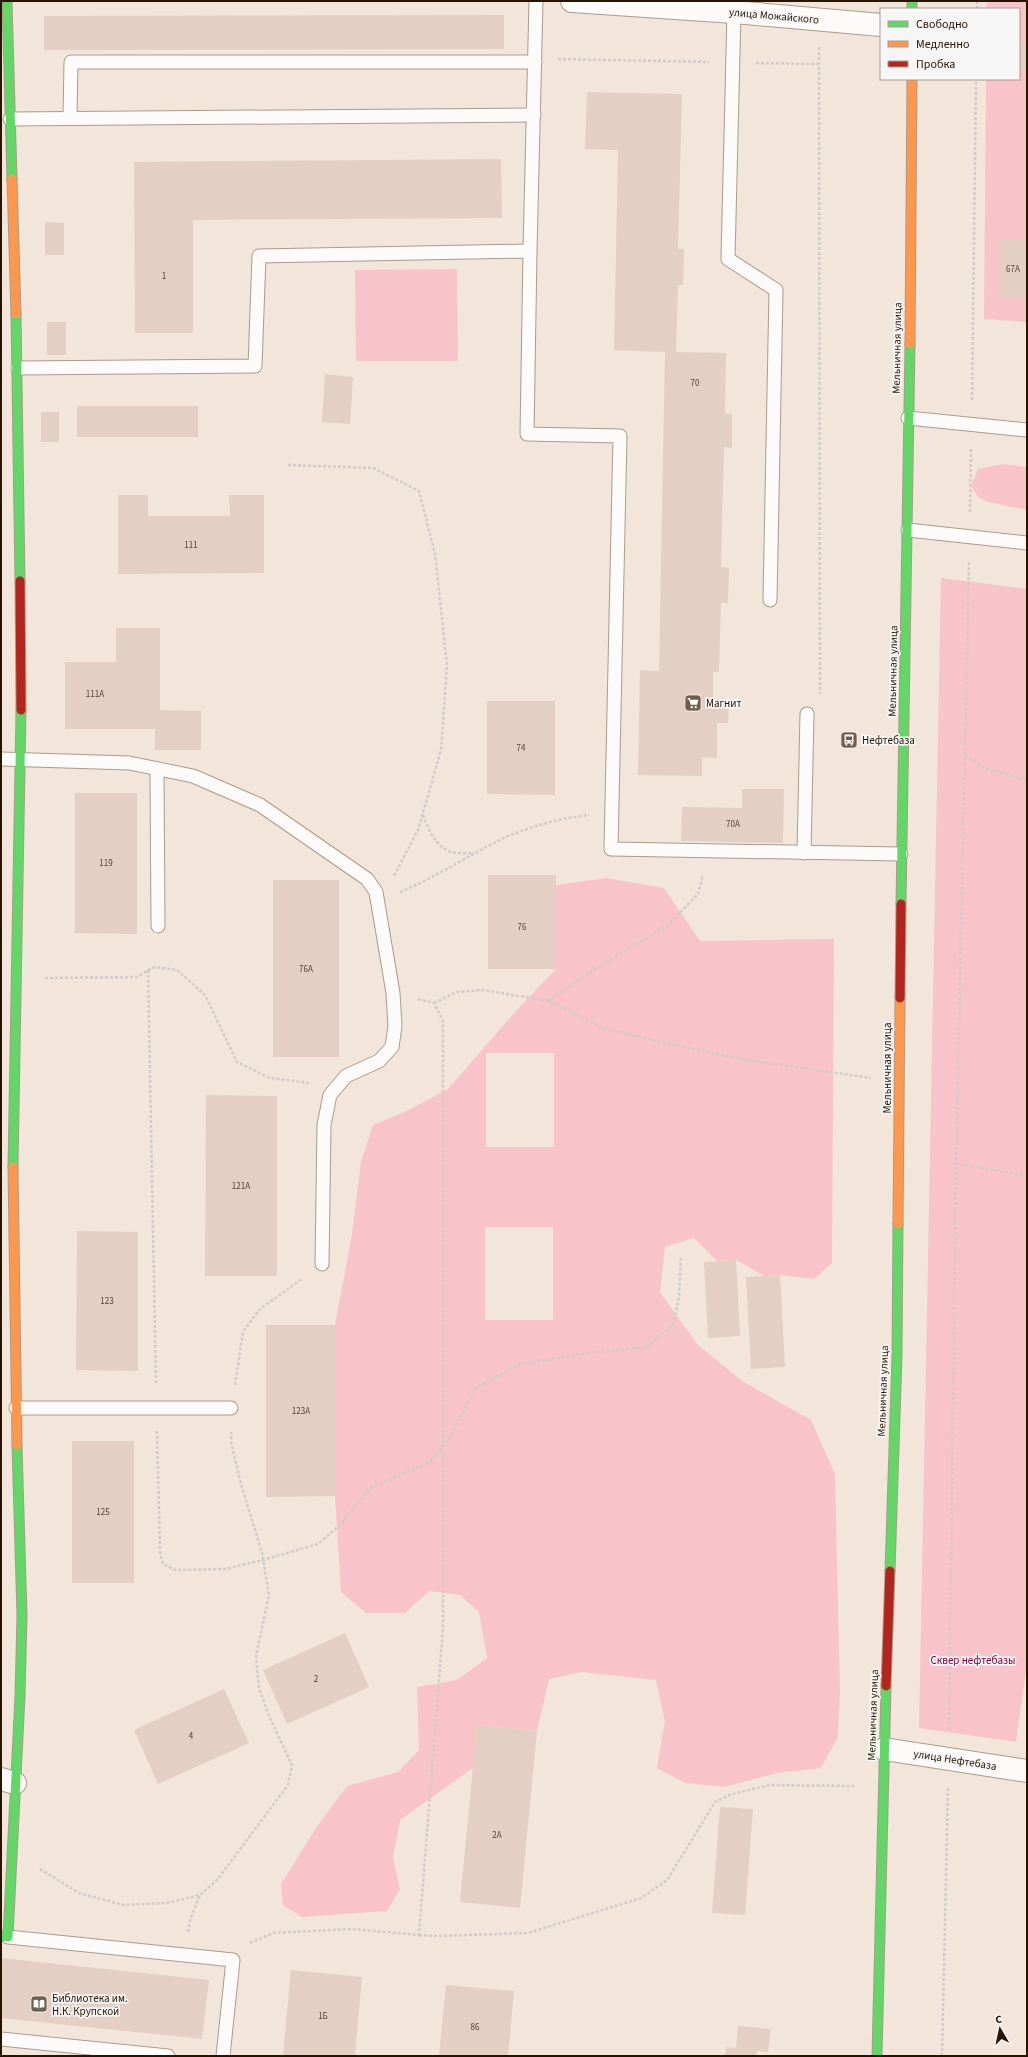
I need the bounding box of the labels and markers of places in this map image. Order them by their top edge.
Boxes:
supermarket icon: Магнит [683,693,703,713]
place label: Магнит [706,696,742,711]
bus stop icon: Нефтебаза [839,730,859,750]
place label: Нефтебаза [862,733,915,748]
place label: Библиотека им. Н.К. Крупской [52,1991,128,2019]
library icon: Библиотека им. Н.К. Крупской [29,1994,49,2014]

